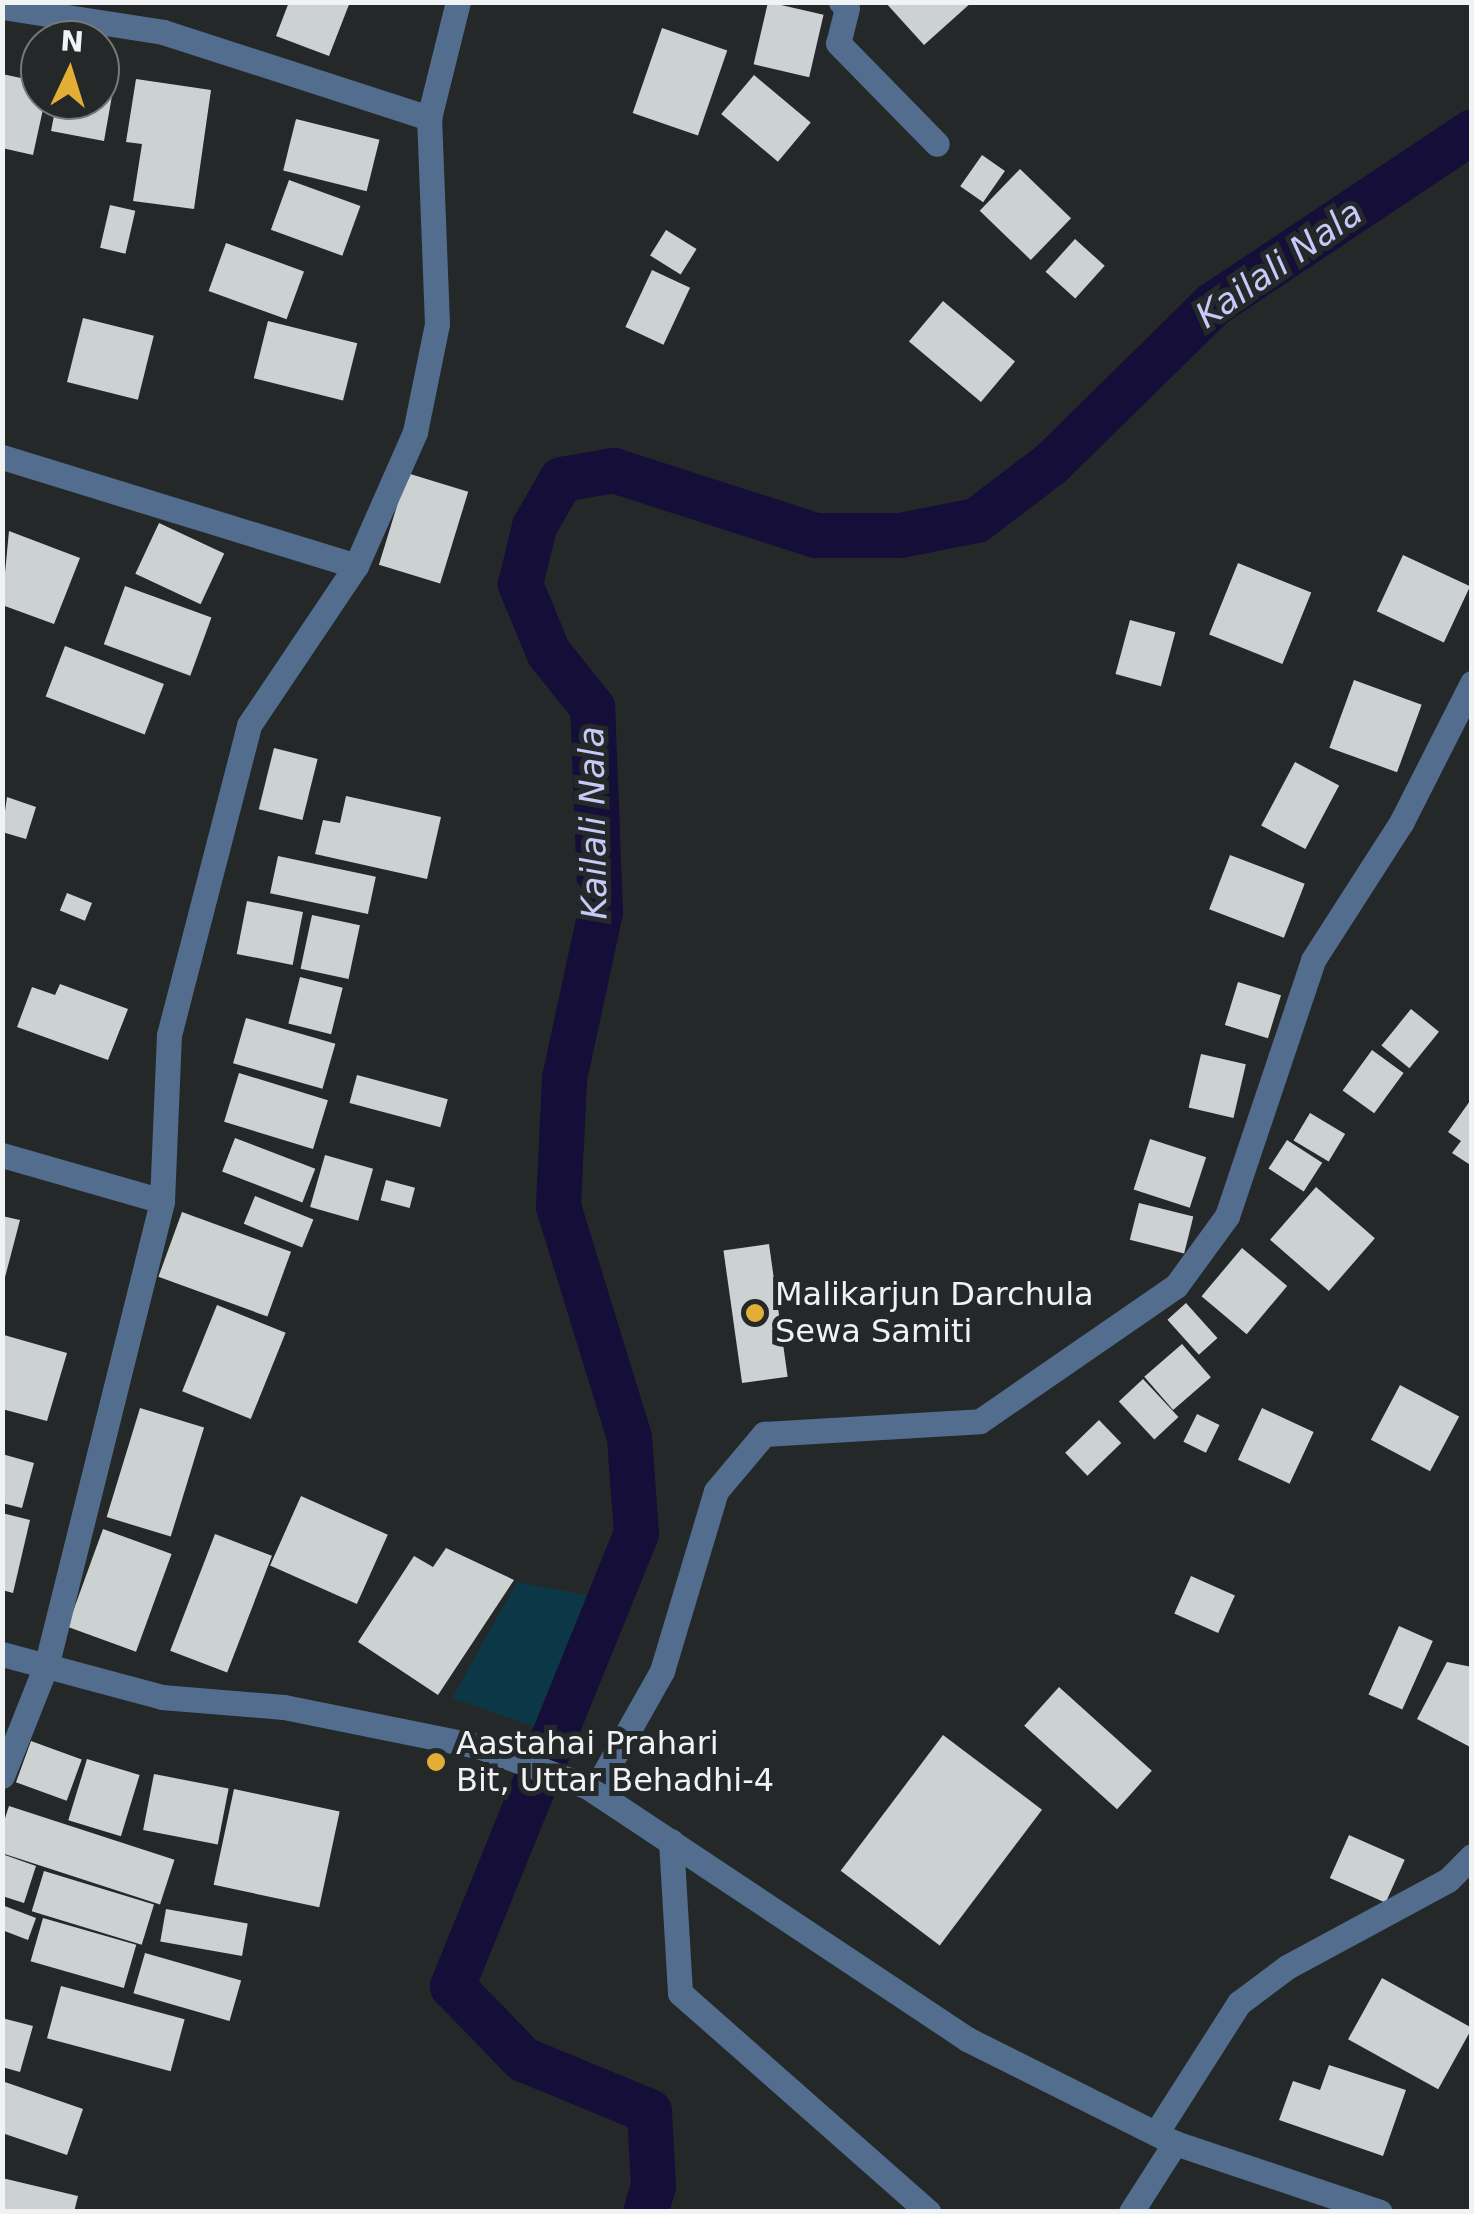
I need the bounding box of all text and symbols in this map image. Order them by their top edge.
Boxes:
north arrow [20,20,120,120]
text: N [59,24,85,59]
water label: Kailali Nala [1188,191,1370,337]
water label: Kailali Nala [570,726,616,920]
place label: Malikarjun Darchula Sewa Samiti [775,1276,1094,1351]
marker: Malikarjun Darchula Sewa Samiti [744,1302,766,1324]
place label: Aastahai Prahari Bit, Uttar Behadhi-4 [456,1725,774,1800]
marker: Aastahai Prahari Bit, Uttar Behadhi-4 [425,1751,447,1773]

